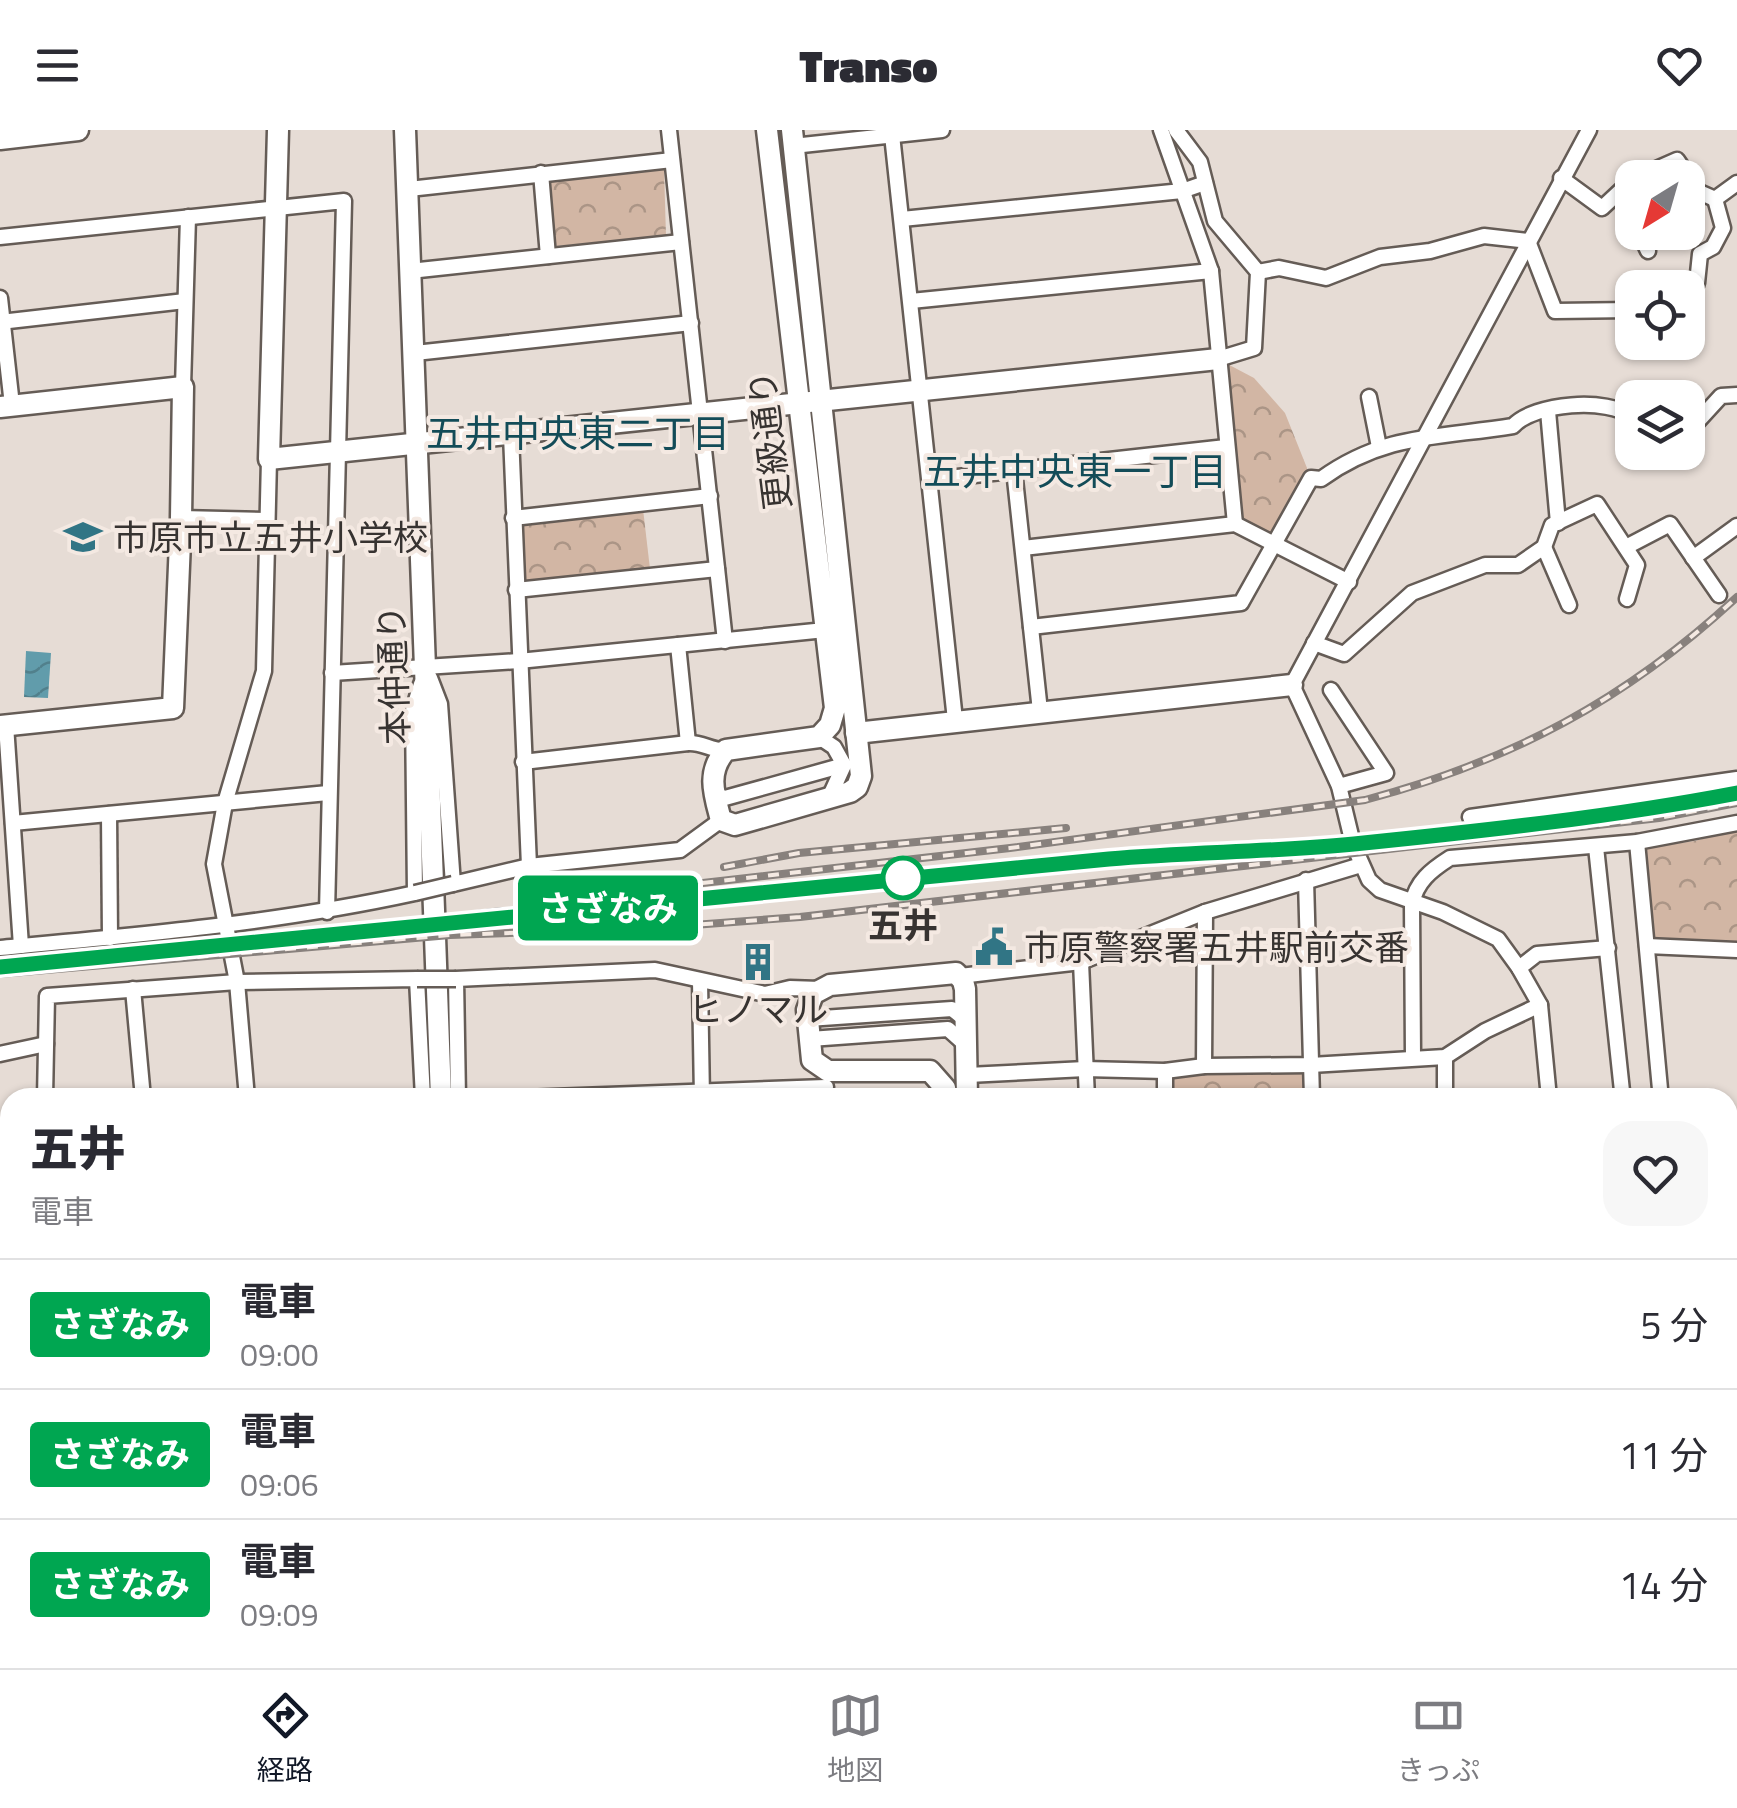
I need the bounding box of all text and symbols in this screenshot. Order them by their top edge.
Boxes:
text: Transo [799,31,938,99]
icon: menu [30,38,85,93]
icon: heart [1652,38,1707,93]
north arrow [1615,160,1705,250]
map controls [1615,160,1705,470]
button: locate [1615,270,1705,360]
street label: 更級通り [734,367,804,513]
button: layers [1615,380,1705,470]
district label: 五井中央東二丁目 [426,404,730,462]
district label: 五井中央東一丁目 [923,442,1227,500]
place label: 市原市立五井小学校 [113,510,428,564]
school or university icon: 市原市立五井小学校 [62,516,104,558]
street label: 本仲通り [364,604,422,746]
marker: 五井 [882,857,924,899]
line badge: さざなみ [538,876,678,940]
text: さざなみ [538,881,678,935]
place label: 五井 [868,898,938,952]
place label: 市原警察署五井駅前交番 [1024,920,1409,974]
public building icon: 市原警察署五井駅前交番 [973,926,1015,968]
building icon: ヒノマル [737,941,779,983]
place label: ヒノマル [688,982,828,1036]
text: 五井 [30,1112,126,1185]
button: heart [1603,1121,1708,1226]
text: 電車 [30,1187,94,1235]
text: 電車 [240,1272,316,1330]
text: 5 分 [1640,1296,1708,1354]
text: さざなみ [50,1297,190,1351]
text: 09:00 [240,1330,319,1378]
text: 電車 [240,1402,316,1460]
text: 11 分 [1619,1426,1708,1484]
text: さざなみ [50,1427,190,1481]
text: 09:06 [240,1460,319,1508]
text: 電車 [240,1532,316,1590]
text: 14 分 [1619,1556,1708,1614]
text: さざなみ [50,1557,190,1611]
text: 09:09 [240,1590,319,1638]
tab: 経路 [257,1688,313,1791]
tab: 地図 [827,1688,883,1791]
tab: きっぷ [1397,1688,1480,1791]

